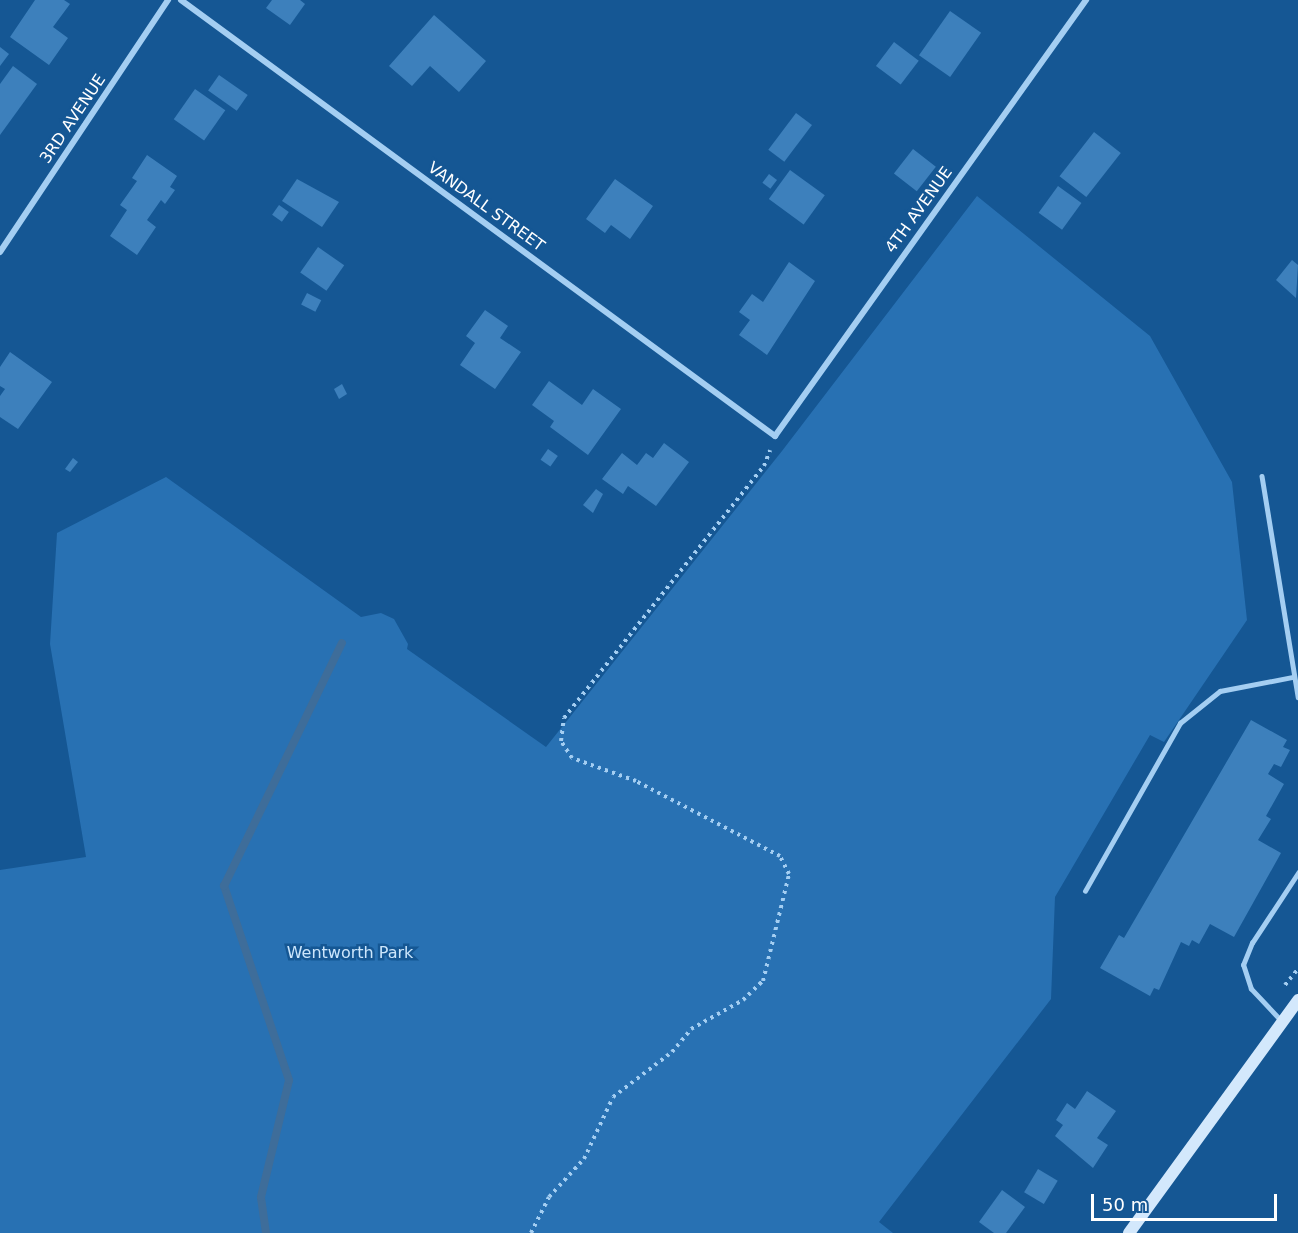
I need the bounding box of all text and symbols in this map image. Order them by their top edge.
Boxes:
street label: 3RD AVENUE [36,71,110,167]
street label: VANDALL STREET [424,158,548,256]
street label: 4TH AVENUE [881,163,957,257]
park label: Wentworth Park [287,943,413,963]
scale bar [1094,1182,1280,1220]
text: 50 m [1102,1194,1148,1215]

